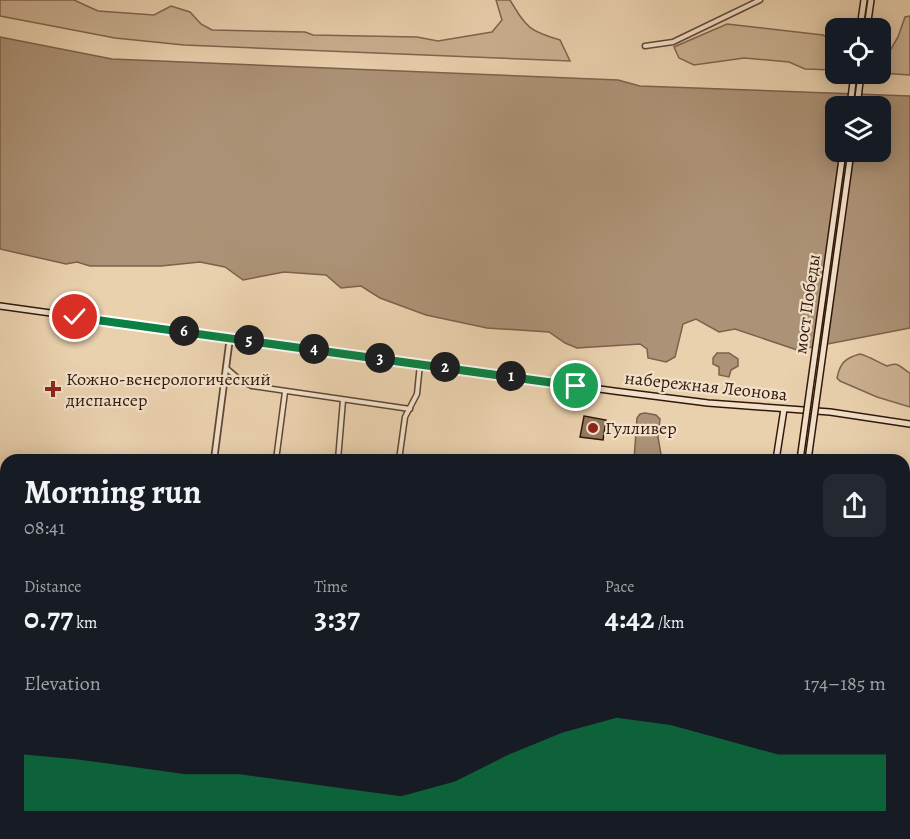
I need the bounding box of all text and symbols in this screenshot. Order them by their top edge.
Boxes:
map controls [825,18,891,162]
button: locate [825,18,891,84]
button: layers [825,96,891,162]
street label: мост Победы [788,253,826,355]
pin [49,291,100,342]
icon: check [58,300,91,333]
pin: 6 [169,316,199,346]
text: 6 [180,320,188,342]
pin: 5 [234,325,264,355]
text: 5 [246,329,252,351]
pin: 4 [299,334,329,364]
text: 4 [310,338,318,360]
pin: 3 [365,343,395,373]
text: 3 [377,347,383,369]
pin: 2 [430,352,460,382]
text: 2 [441,356,449,378]
pin [550,360,601,411]
pin: 1 [496,361,526,391]
text: 1 [508,365,514,387]
street label: набережная Леонова [623,366,789,407]
place label: Кожно-венерологический диспансер [65,367,271,412]
icon: arrive [559,369,592,402]
marker: Кожно-венерологический диспансер [44,380,62,398]
place label: Гулливер [605,416,677,440]
marker: Гулливер [586,421,600,435]
text: Morning run [24,469,201,514]
button: share [823,474,886,537]
text: 08:41 [24,514,65,541]
text: Distance [24,576,81,598]
text: Time [314,576,348,598]
text: Pace [605,576,634,598]
text: 0.77 [24,598,73,638]
text: 3:37 [314,598,360,638]
text: 4:42 [605,598,655,638]
text: km [73,612,97,634]
text: /km [655,612,684,634]
text: Elevation [24,670,101,697]
text: 174–185 m [804,670,886,697]

